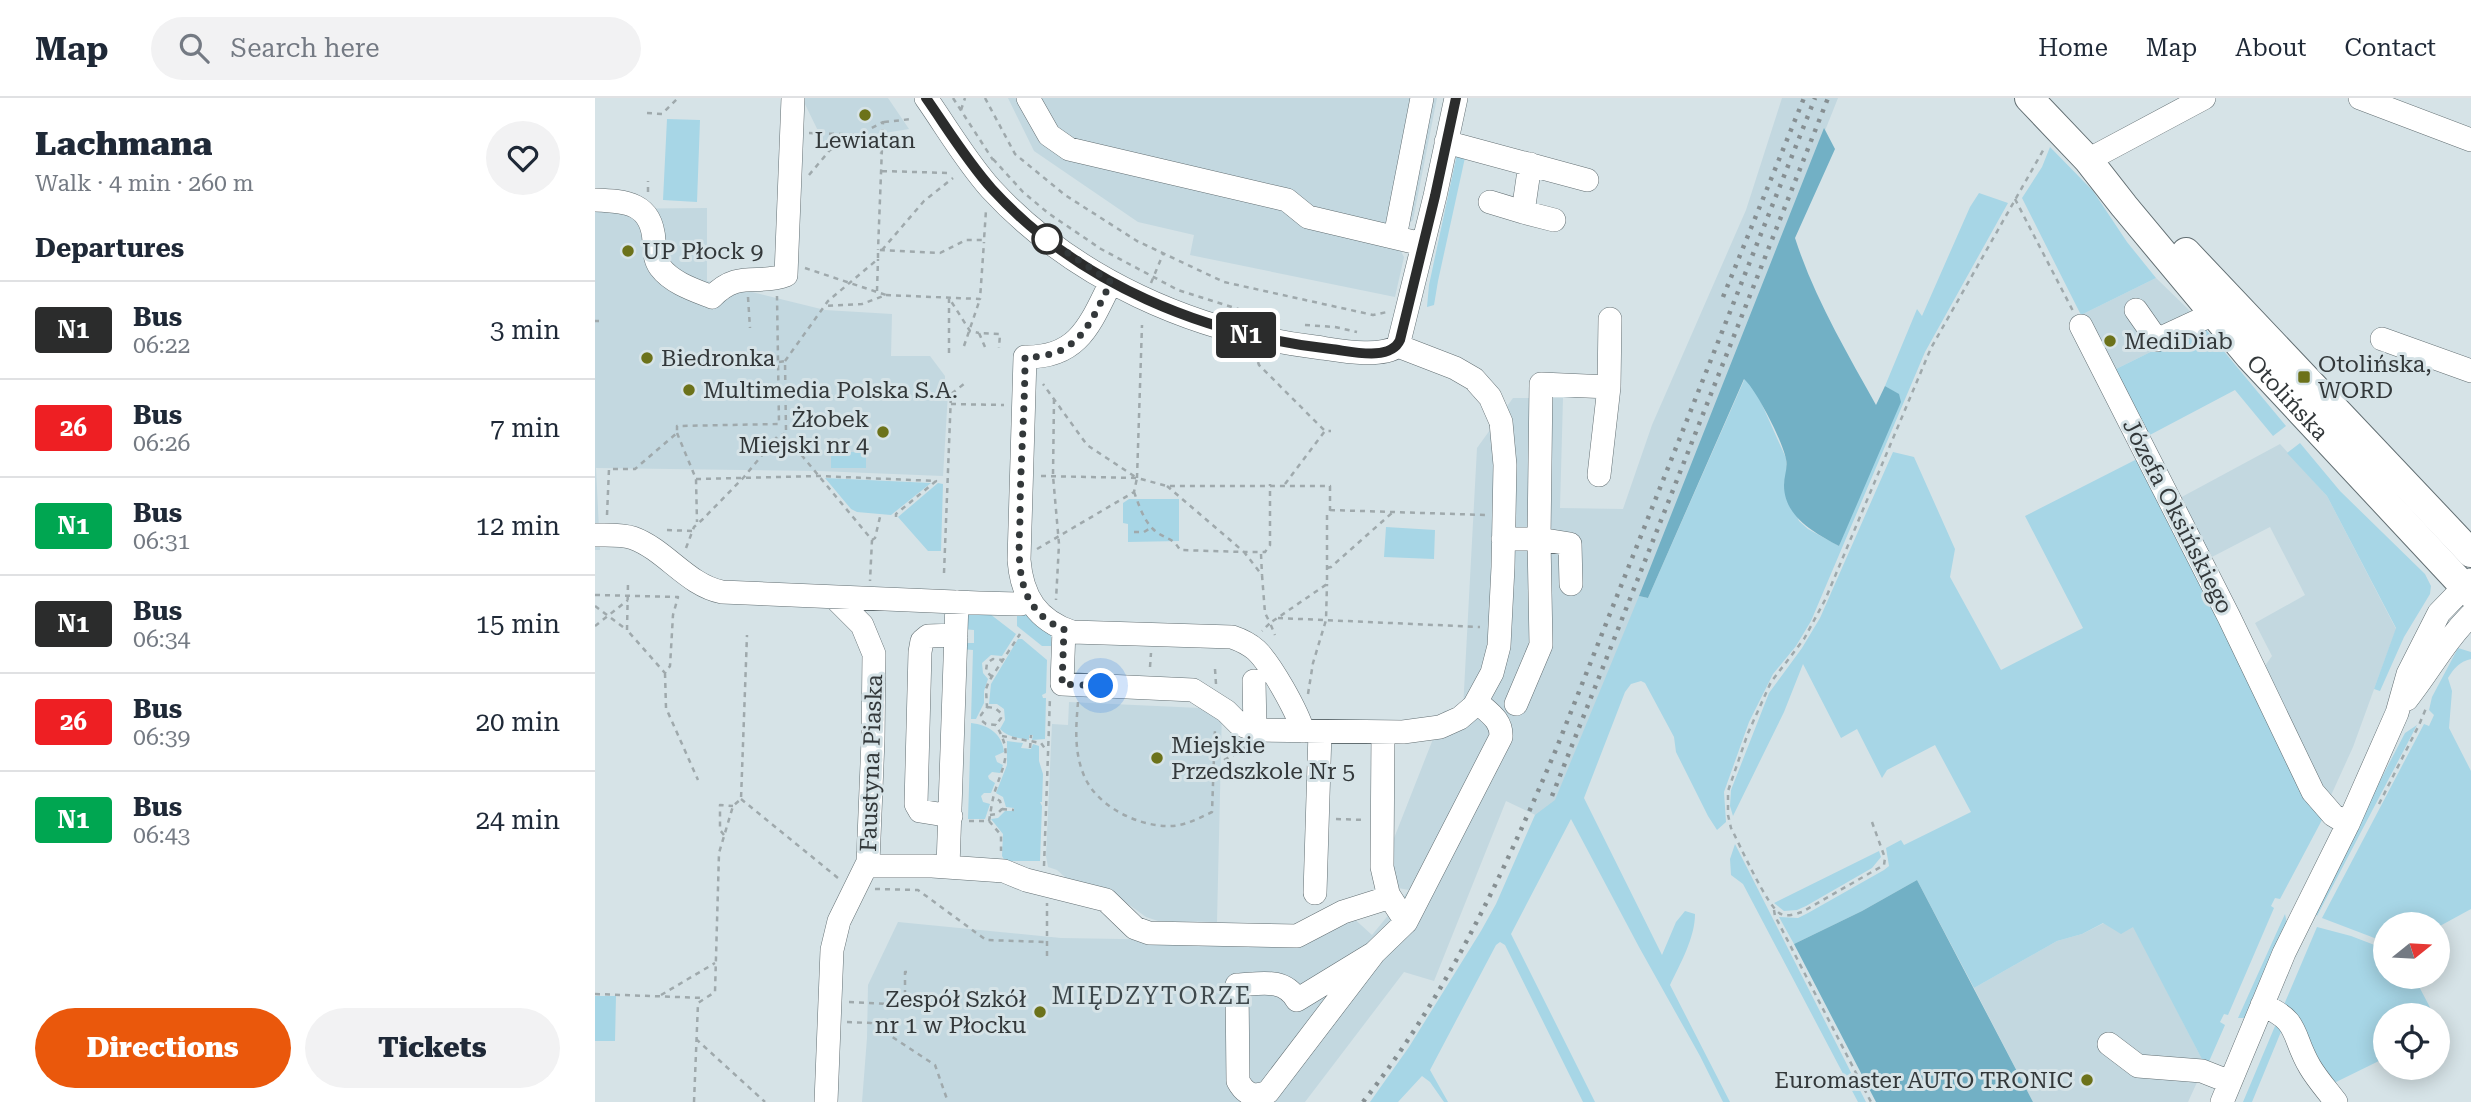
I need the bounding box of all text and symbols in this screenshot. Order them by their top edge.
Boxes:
search box [151,17,641,80]
text: Map [35,29,109,68]
icon: search [175,29,213,67]
text: Search here [231,33,380,63]
text: Home [2038,34,2108,62]
text: Map [2146,34,2197,62]
text: About [2235,34,2306,62]
text: Contact [2344,34,2436,62]
marker: Lewiatan [857,107,873,123]
button: heart [486,121,560,195]
text: Lachmana [35,124,212,163]
place label: Lewiatan [814,127,916,154]
text: Walk · 4 min · 260 m [35,170,254,197]
unlabelled marker [1032,224,1062,254]
text: Departures [35,233,184,263]
place label: UP Płock 9 [642,238,764,265]
marker: UP Płock 9 [620,243,636,259]
text: Bus [133,302,182,332]
line badge: N1 [1215,312,1277,358]
text: 3 min [490,315,560,345]
text: N1 [58,316,89,344]
text: N1 [1230,321,1262,349]
place label: MediDiab [2124,328,2233,355]
text: 06:22 [133,332,190,359]
marker: MediDiab [2102,333,2118,349]
place label: Biedronka [661,345,776,372]
street label: Otolińska [2241,349,2334,447]
marker: Biedronka [639,350,655,366]
place label: Otolińska, WORD [2318,351,2432,404]
marker: Otolińska, WORD [2296,369,2312,385]
place label: Multimedia Polska S.A. [703,377,958,404]
marker: Multimedia Polska S.A. [681,382,697,398]
text: Bus [133,400,182,430]
place label: Żłobek Miejski nr 4 [739,406,869,459]
text: 7 min [490,413,560,443]
text: 26 [60,414,87,442]
street label: Józefa Oksińskiego [2117,414,2238,618]
marker: Żłobek Miejski nr 4 [875,424,891,440]
text: 06:26 [133,430,190,457]
text: Bus [133,498,182,528]
text: 12 min [476,511,560,541]
text: N1 [58,512,89,540]
text: 06:31 [133,528,190,555]
text: Bus [133,596,182,626]
text: 15 min [476,609,560,639]
text: N1 [58,610,89,638]
text: 06:34 [133,626,190,653]
your location [1083,668,1118,703]
street label: Faustyna Piaska [855,673,888,852]
text: Bus [133,694,182,724]
text: 20 min [476,707,560,737]
text: 26 [60,708,87,736]
text: 06:39 [133,724,190,751]
place label: Miejskie Przedszkole Nr 5 [1171,732,1355,785]
marker: Miejskie Przedszkole Nr 5 [1149,750,1165,766]
text: Bus [133,792,182,822]
text: 24 min [476,805,560,835]
text: N1 [58,806,89,834]
text: 06:43 [133,822,190,849]
north arrow [2373,912,2450,989]
map controls [2373,912,2450,1080]
district label: MIĘDZYTORZE [1052,982,1252,1010]
place label: Zespół Szkół nr 1 w Płocku [875,986,1027,1039]
button: locate [2373,1003,2450,1080]
marker: Zespół Szkół nr 1 w Płocku [1032,1004,1048,1020]
button: Directions [35,1008,291,1088]
button: Tickets [305,1008,560,1088]
place label: Euromaster AUTO TRONIC [1774,1067,2073,1094]
marker: Euromaster AUTO TRONIC [2079,1072,2095,1088]

